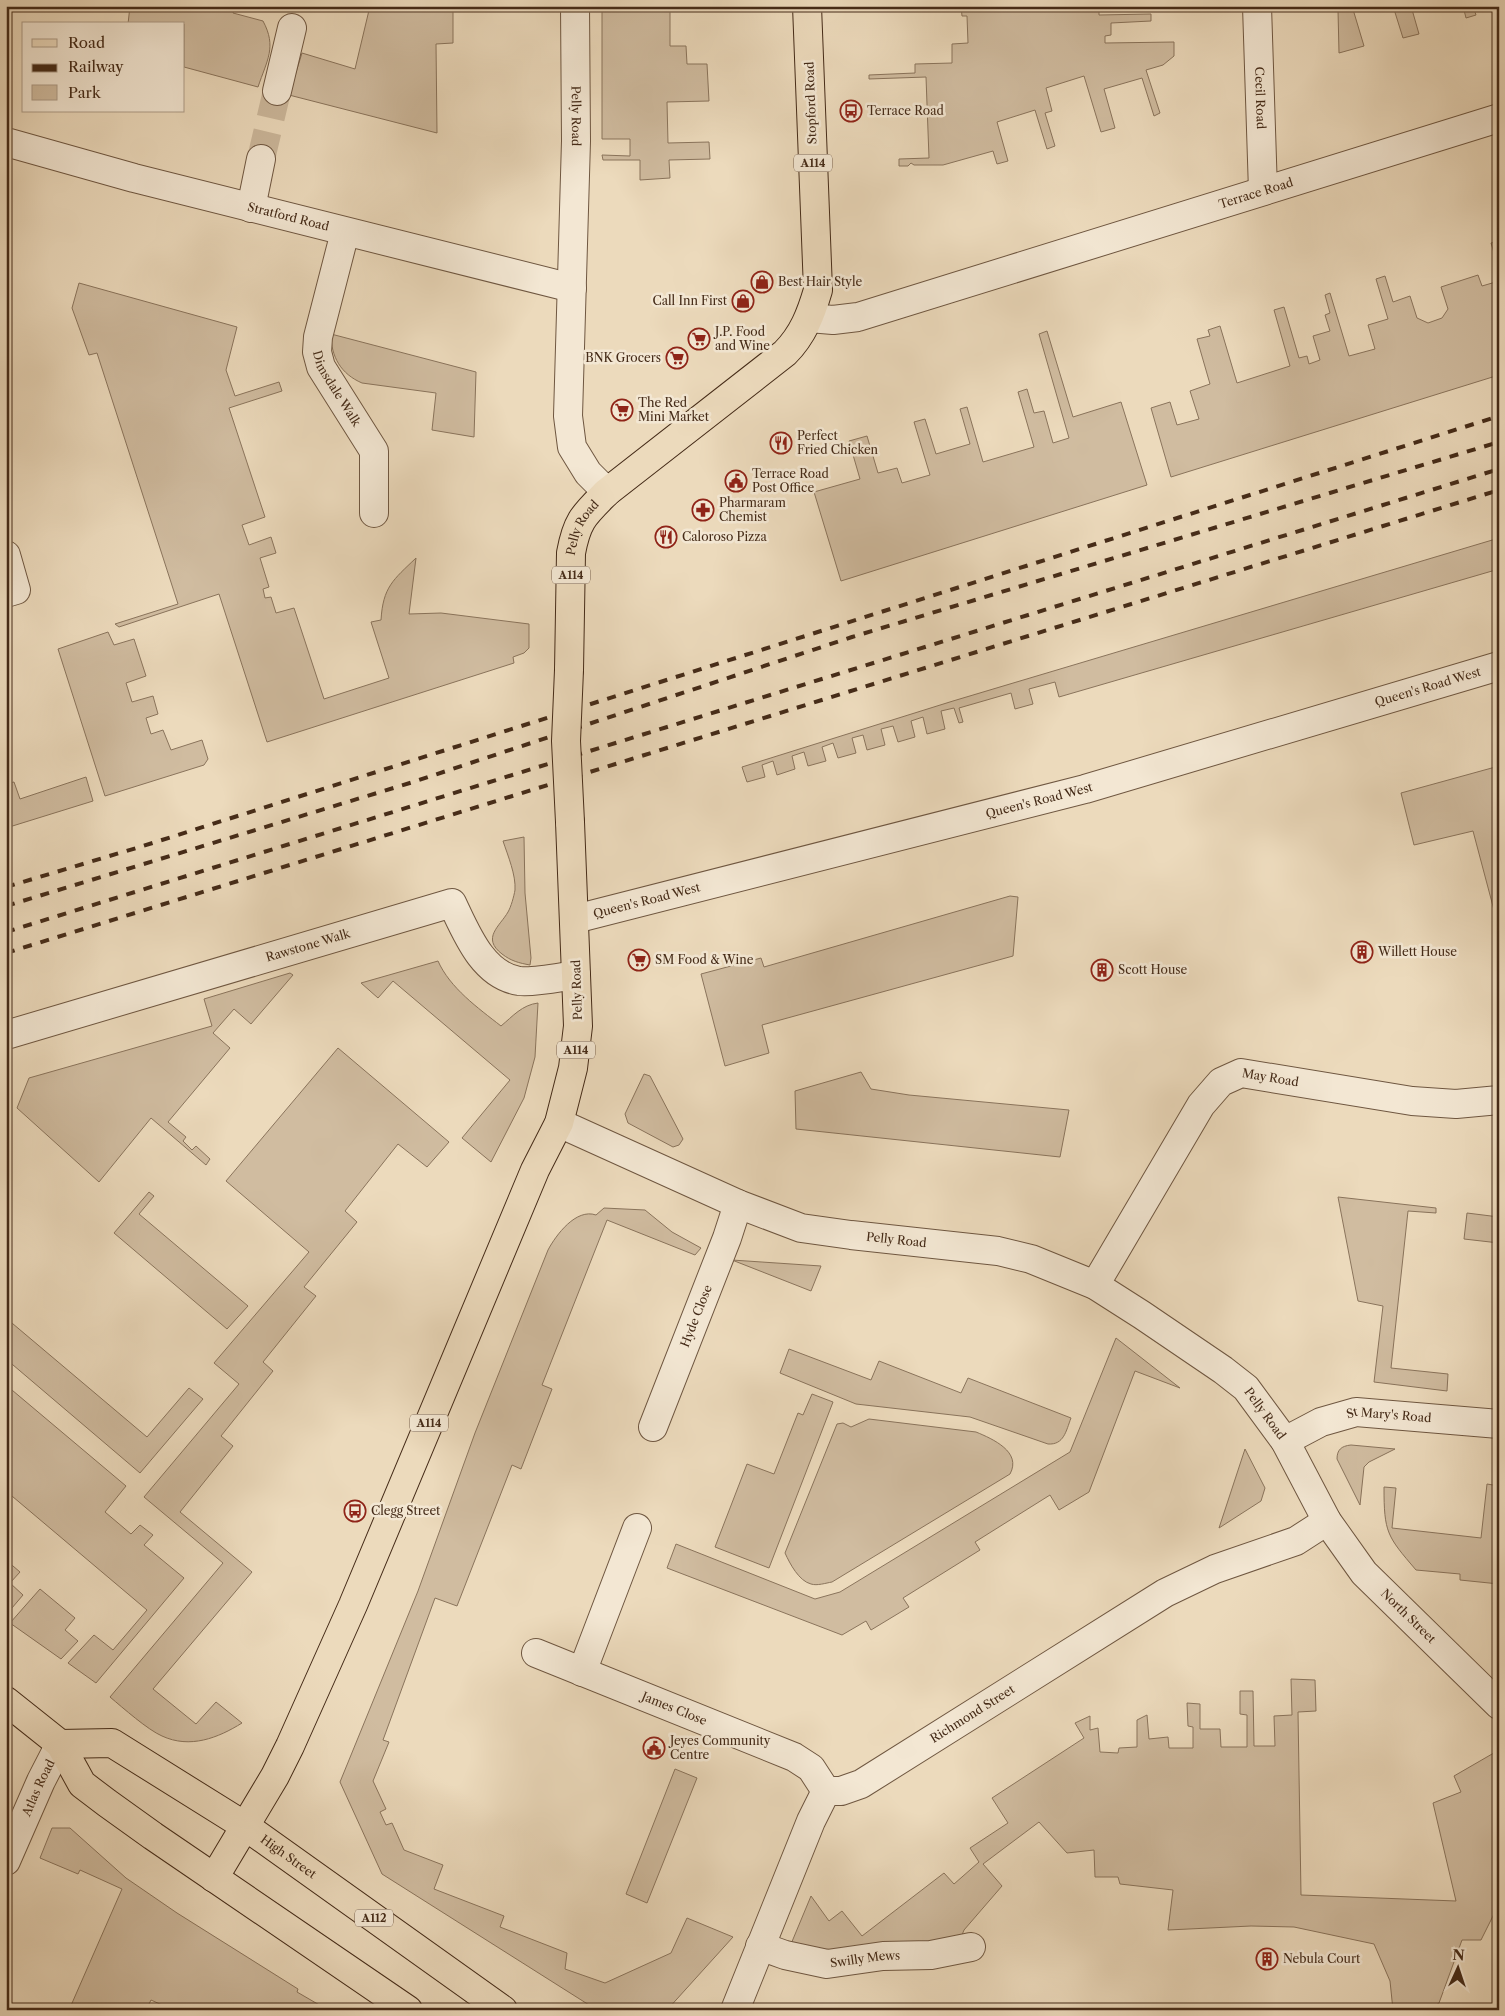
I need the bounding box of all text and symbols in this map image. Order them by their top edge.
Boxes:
legend [22,22,185,112]
text: Road [68,33,105,52]
text: Railway [68,57,124,76]
street label: Stopford Road [802,61,819,145]
street label: Cecil Road [1252,66,1269,130]
text: Park [68,83,102,102]
street label: Pelly Road [569,86,584,147]
bus stop icon: Terrace Road [839,99,863,123]
place label: Terrace Road [867,103,945,118]
road number: A114 [794,154,832,172]
street label: Terrace Road [1217,174,1295,212]
street label: Stratford Road [246,199,331,234]
shop icon: Best Hair Style [750,270,774,294]
place label: Best Hair Style [778,274,863,289]
shop icon: Call Inn First [731,289,755,313]
place label: Call Inn First [652,293,728,308]
place label: J.P. Food and Wine [713,324,770,353]
supermarket icon: J.P. Food and Wine [687,327,711,351]
supermarket icon: BNK Grocers [665,346,689,370]
street label: Dimsdale Walk [310,349,365,430]
place label: BNK Grocers [585,350,661,365]
place label: The Red Mini Market [638,395,710,424]
supermarket icon: The Red Mini Market [610,398,634,422]
place label: Perfect Fried Chicken [797,428,879,457]
restaurant icon: Perfect Fried Chicken [769,431,793,455]
place label: Terrace Road Post Office [752,466,830,495]
public building icon: Terrace Road Post Office [724,469,748,493]
place label: Pharmaram Chemist [719,495,786,524]
street label: Pelly Road [563,496,602,556]
pharmacy icon: Pharmaram Chemist [691,498,715,522]
restaurant icon: Caloroso Pizza [654,525,678,549]
place label: Caloroso Pizza [682,529,767,544]
road number: A114 [552,566,590,584]
street label: Queen's Road West [1373,664,1483,709]
street label: Queen's Road West [984,779,1095,821]
street label: Queen's Road West [591,879,702,921]
street label: Rawstone Walk [264,925,353,965]
building icon: Willett House [1350,940,1374,964]
place label: Willett House [1377,944,1457,959]
supermarket icon: SM Food & Wine [627,948,651,972]
place label: SM Food & Wine [655,952,754,967]
building icon: Scott House [1090,958,1114,982]
street label: Pelly Road [568,959,585,1021]
place label: Scott House [1118,962,1187,977]
road number: A114 [557,1042,595,1058]
street label: May Road [1241,1065,1301,1089]
street label: Pelly Road [865,1229,928,1250]
street label: Hyde Close [677,1282,715,1349]
street label: Pelly Road [1241,1384,1290,1443]
street label: St Mary's Road [1344,1404,1433,1425]
road number: A114 [410,1415,448,1432]
bus stop icon: Clegg Street [343,1499,367,1523]
place label: Clegg Street [371,1503,441,1518]
street label: North Street [1378,1586,1440,1647]
street label: Richmond Street [927,1681,1018,1746]
street label: James Close [638,1688,709,1728]
place label: Jeyes Community Centre [668,1733,771,1762]
public building icon: Jeyes Community Centre [642,1736,666,1760]
street label: Atlas Road [18,1756,58,1819]
street label: High Street [258,1831,320,1882]
road number: A112 [355,1910,393,1926]
north arrow [1432,1944,1482,1994]
text: N [1452,1946,1465,1964]
building icon: Nebula Court [1255,1947,1279,1971]
street label: Swilly Mews [829,1948,900,1970]
place label: Nebula Court [1283,1951,1361,1966]

